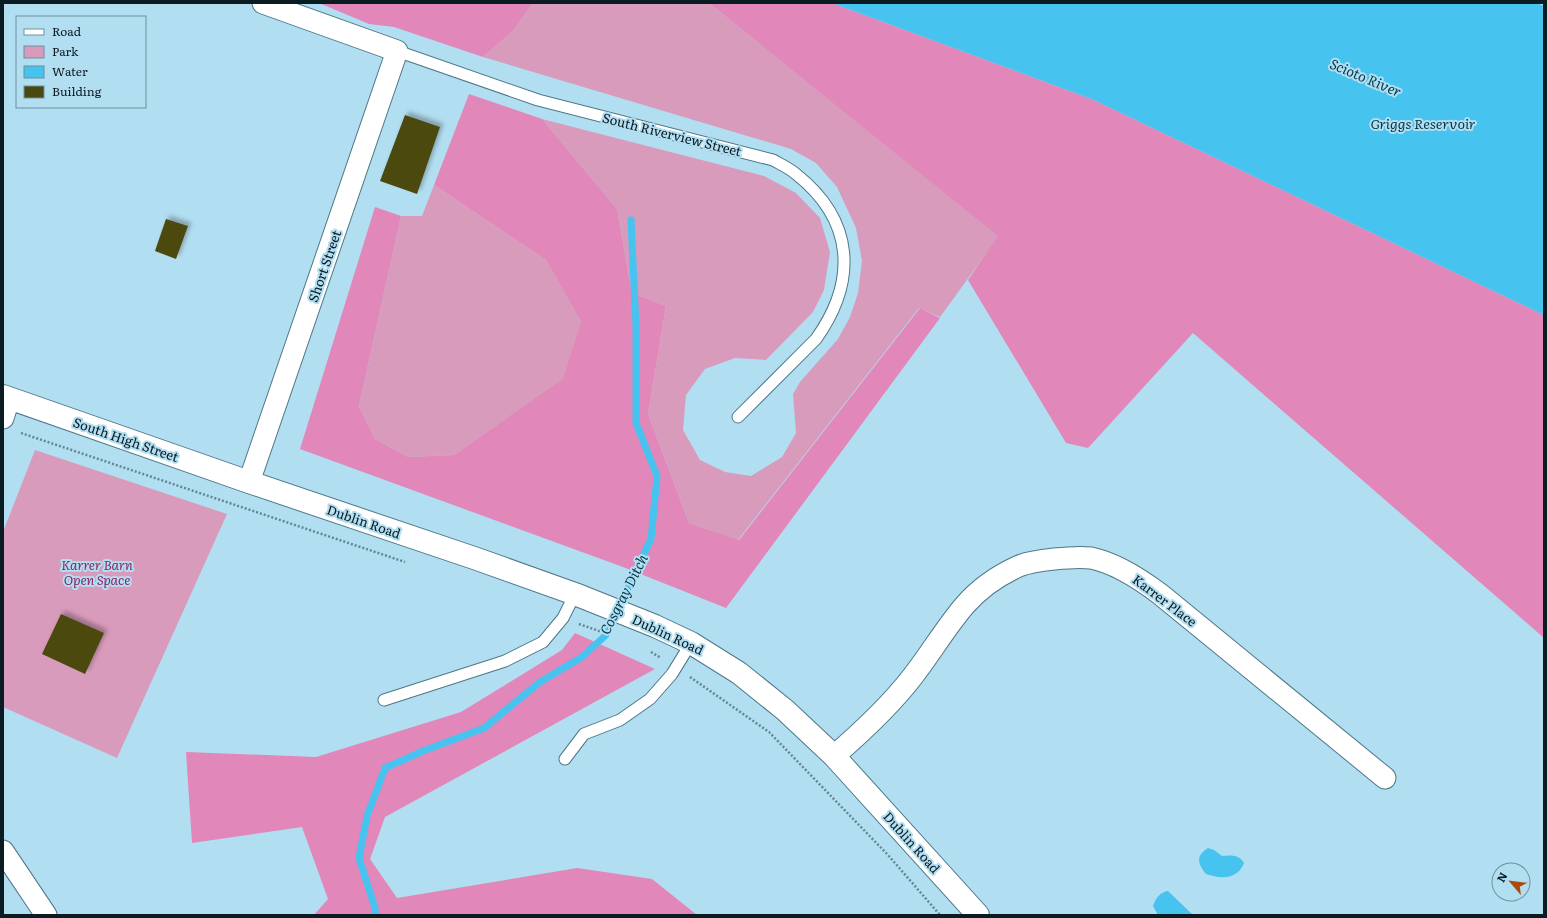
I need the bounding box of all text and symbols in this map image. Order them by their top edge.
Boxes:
legend [16,16,146,108]
text: Road [52,22,82,40]
text: Park [52,42,79,60]
water label: Scioto River [1327,53,1405,101]
text: Water [52,62,88,80]
text: Building [52,82,102,100]
street label: South Riverview Street [600,108,744,161]
water label: Griggs Reservoir [1370,113,1476,133]
street label: Short Street [303,227,345,305]
street label: South High Street [71,412,182,466]
street label: Dublin Road [324,499,404,543]
water label: Cosgray Ditch [594,550,652,638]
park label: Karrer Barn Open Space [61,555,133,589]
street label: Karrer Place [1129,569,1201,631]
street label: Dublin Road [629,609,707,659]
street label: Dublin Road [879,807,945,877]
north arrow [1491,862,1531,902]
text: N [1492,869,1511,885]

